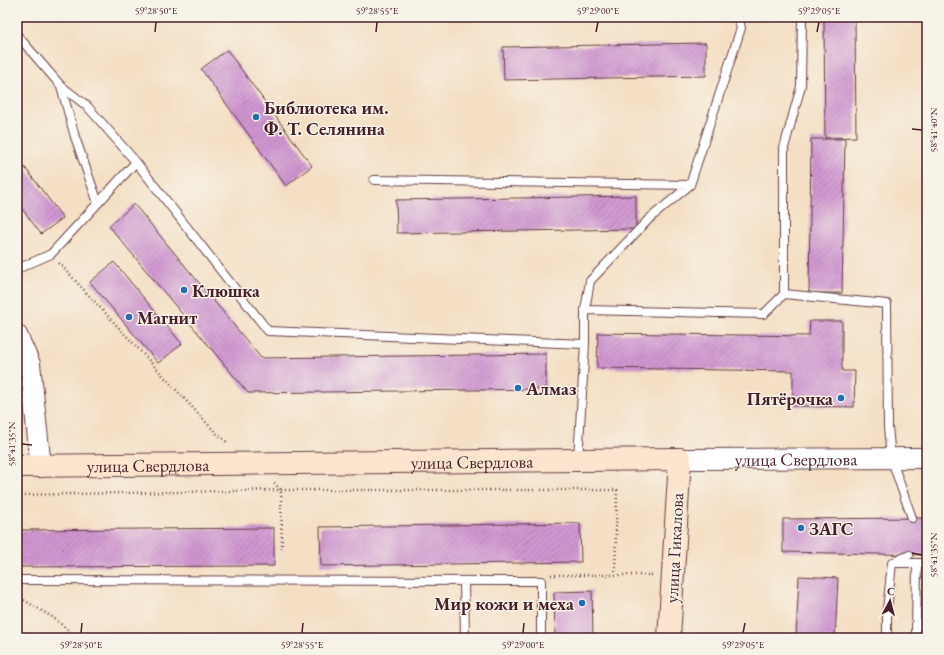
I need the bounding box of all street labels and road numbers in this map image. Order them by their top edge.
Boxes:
street label: улица Свердлова [735,447,858,470]
street label: улица Свердлова [411,449,534,473]
street label: улица Свердлова [87,452,210,477]
street label: улица Гикалова [660,491,688,604]

